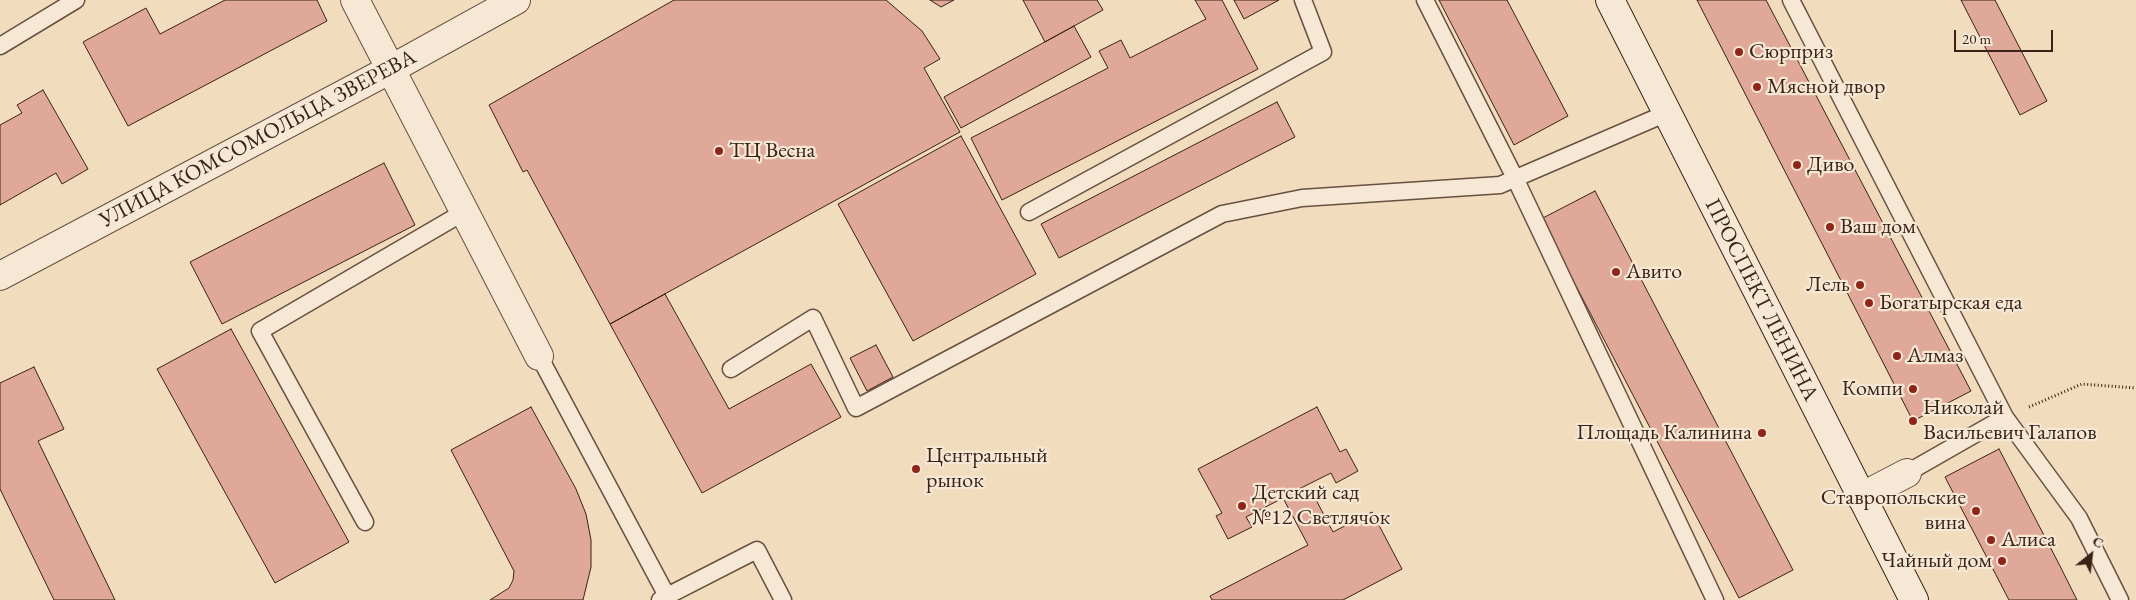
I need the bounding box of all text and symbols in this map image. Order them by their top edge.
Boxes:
scale bar [1956,20,2055,52]
text: 20 m [1962,29,1991,48]
place label: Сюрприз [1749,39,1833,65]
street label: УЛИЦА КОМСОМОЛЬЦА ЗВЕРЕВА [95,44,421,234]
marker: Сюрприз [1733,46,1745,58]
place label: Мясной двор [1767,74,1885,100]
marker: Мясной двор [1751,81,1763,93]
place label: ТЦ Весна [729,138,815,164]
marker: ТЦ Весна [713,145,725,157]
place label: Диво [1807,152,1854,178]
marker: Диво [1791,159,1803,171]
street label: ПРОСПЕКТ ЛЕНИНА [1698,194,1824,406]
place label: Ваш дом [1840,214,1916,240]
marker: Ваш дом [1824,221,1836,233]
place label: Авито [1626,259,1682,285]
marker: Авито [1610,266,1622,278]
place label: Лель [1806,272,1850,298]
marker: Лель [1854,279,1866,291]
place label: Богатырская еда [1879,290,2022,316]
marker: Богатырская еда [1863,297,1875,309]
place label: Алмаз [1907,343,1964,369]
marker: Алмаз [1891,350,1903,362]
place label: Компи [1842,376,1903,402]
marker: Компи [1907,383,1919,395]
place label: Николай Васильевич Галапов [1923,395,2097,446]
marker: Николай Васильевич Галапов [1907,415,1919,427]
place label: Площадь Калинина [1576,420,1752,446]
marker: Площадь Калинина [1756,427,1768,439]
place label: Центральный рынок [926,443,1048,494]
marker: Центральный рынок [910,463,922,475]
place label: Детский сад №12 Светлячок [1252,480,1390,532]
place label: Ставропольские вина [1821,485,1966,536]
marker: Детский сад №12 Светлячок [1236,500,1248,512]
marker: Ставропольские вина [1970,505,1982,517]
place label: Алиса [2001,527,2056,553]
north arrow [2066,530,2116,580]
text: С [2090,532,2107,552]
marker: Алиса [1985,534,1997,546]
place label: Чайный дом [1881,548,1992,574]
marker: Чайный дом [1996,555,2008,567]

